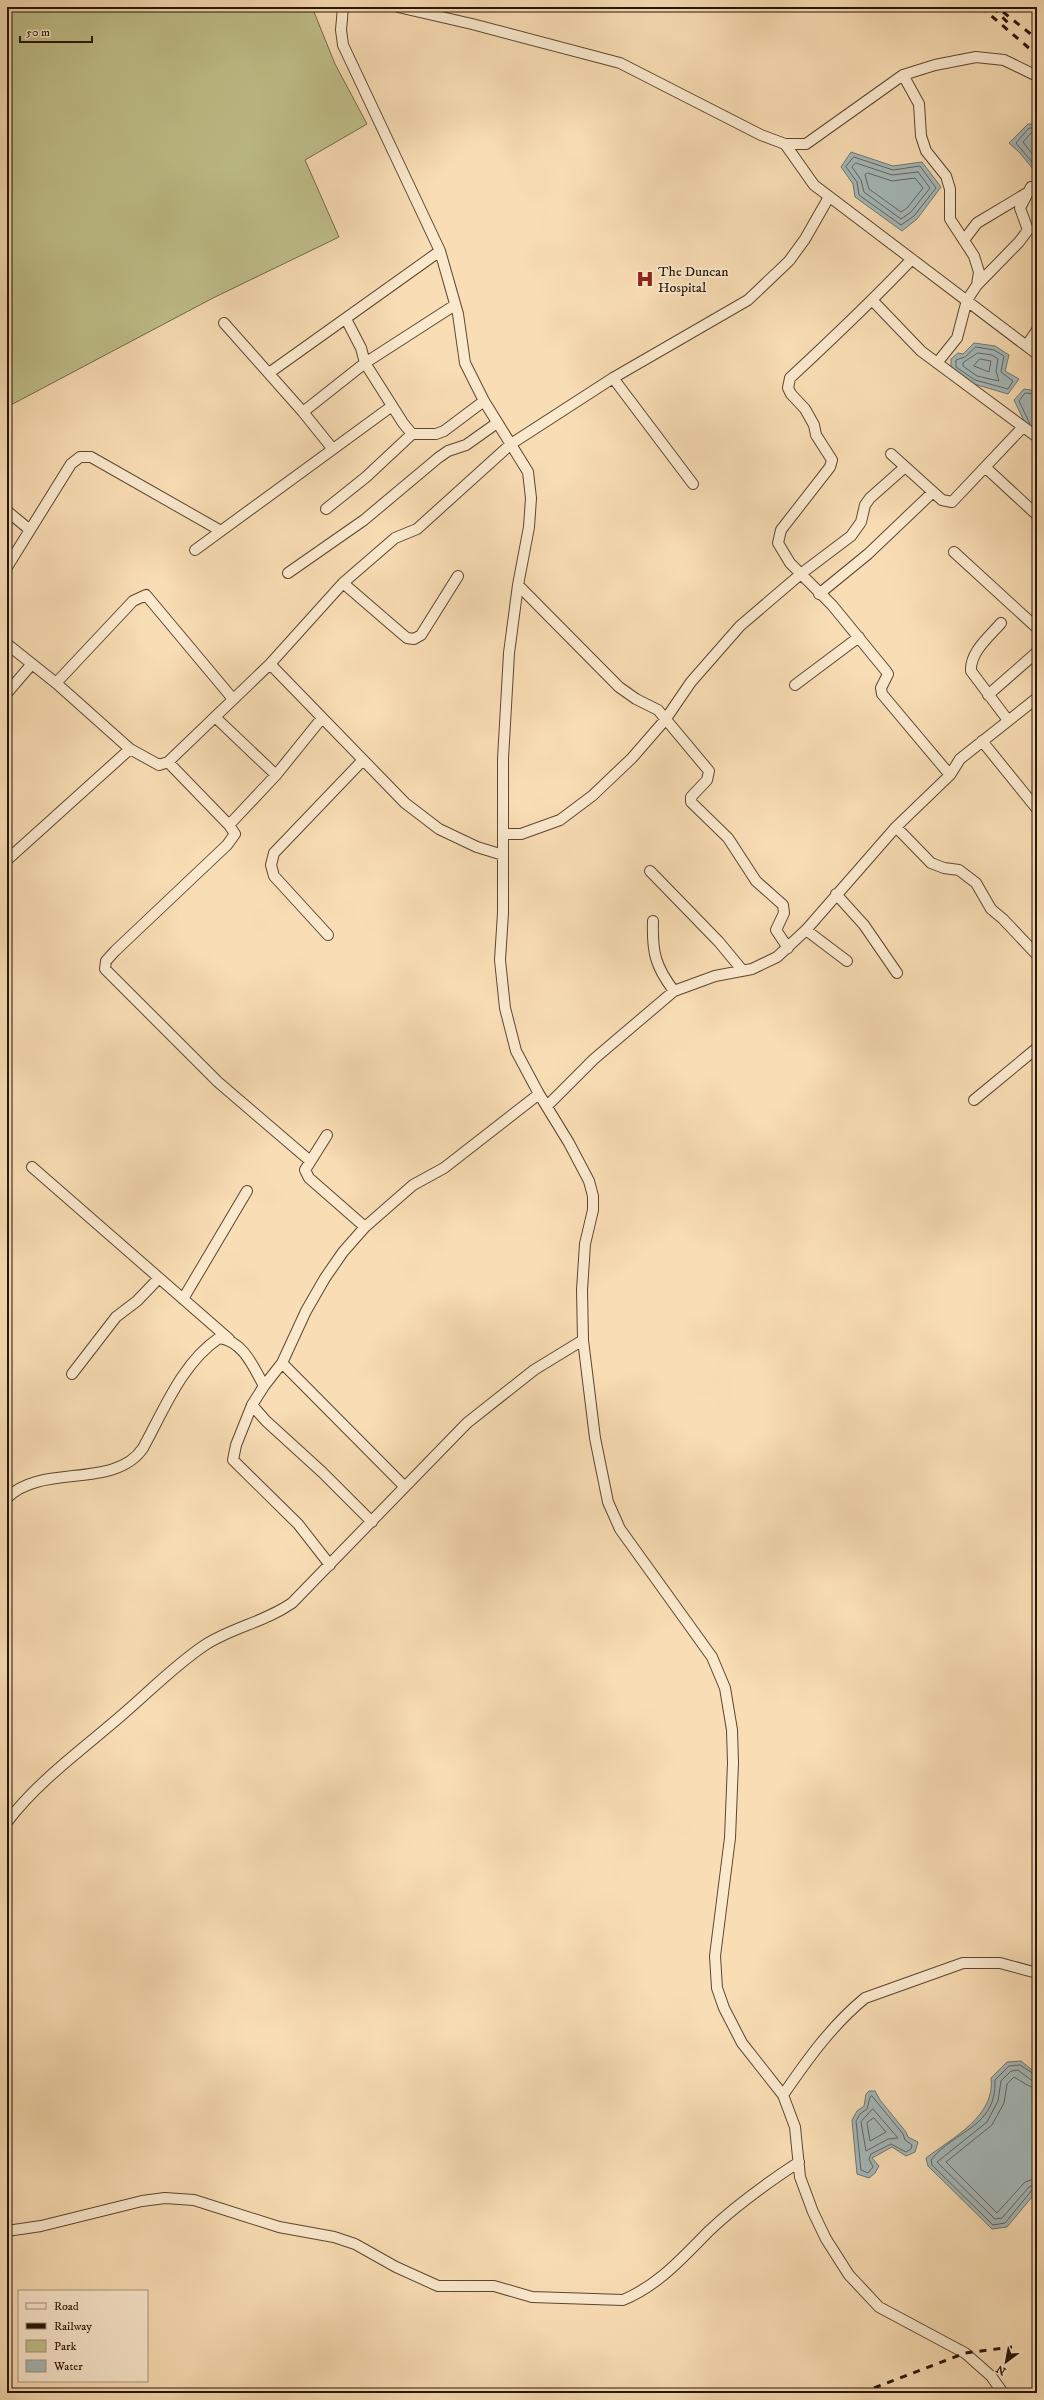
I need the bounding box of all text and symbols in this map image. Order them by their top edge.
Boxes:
scale bar [20,18,92,44]
text: 50 m [26,25,50,40]
place label: The Duncan Hospital [658,263,729,297]
hospital icon: The Duncan Hospital [635,269,655,289]
legend [18,2290,148,2382]
text: Road [54,2299,79,2314]
text: Railway [54,2319,92,2334]
text: Park [54,2339,76,2354]
north arrow [986,2342,1026,2382]
text: Water [53,2359,83,2374]
text: N [994,2361,1009,2378]

